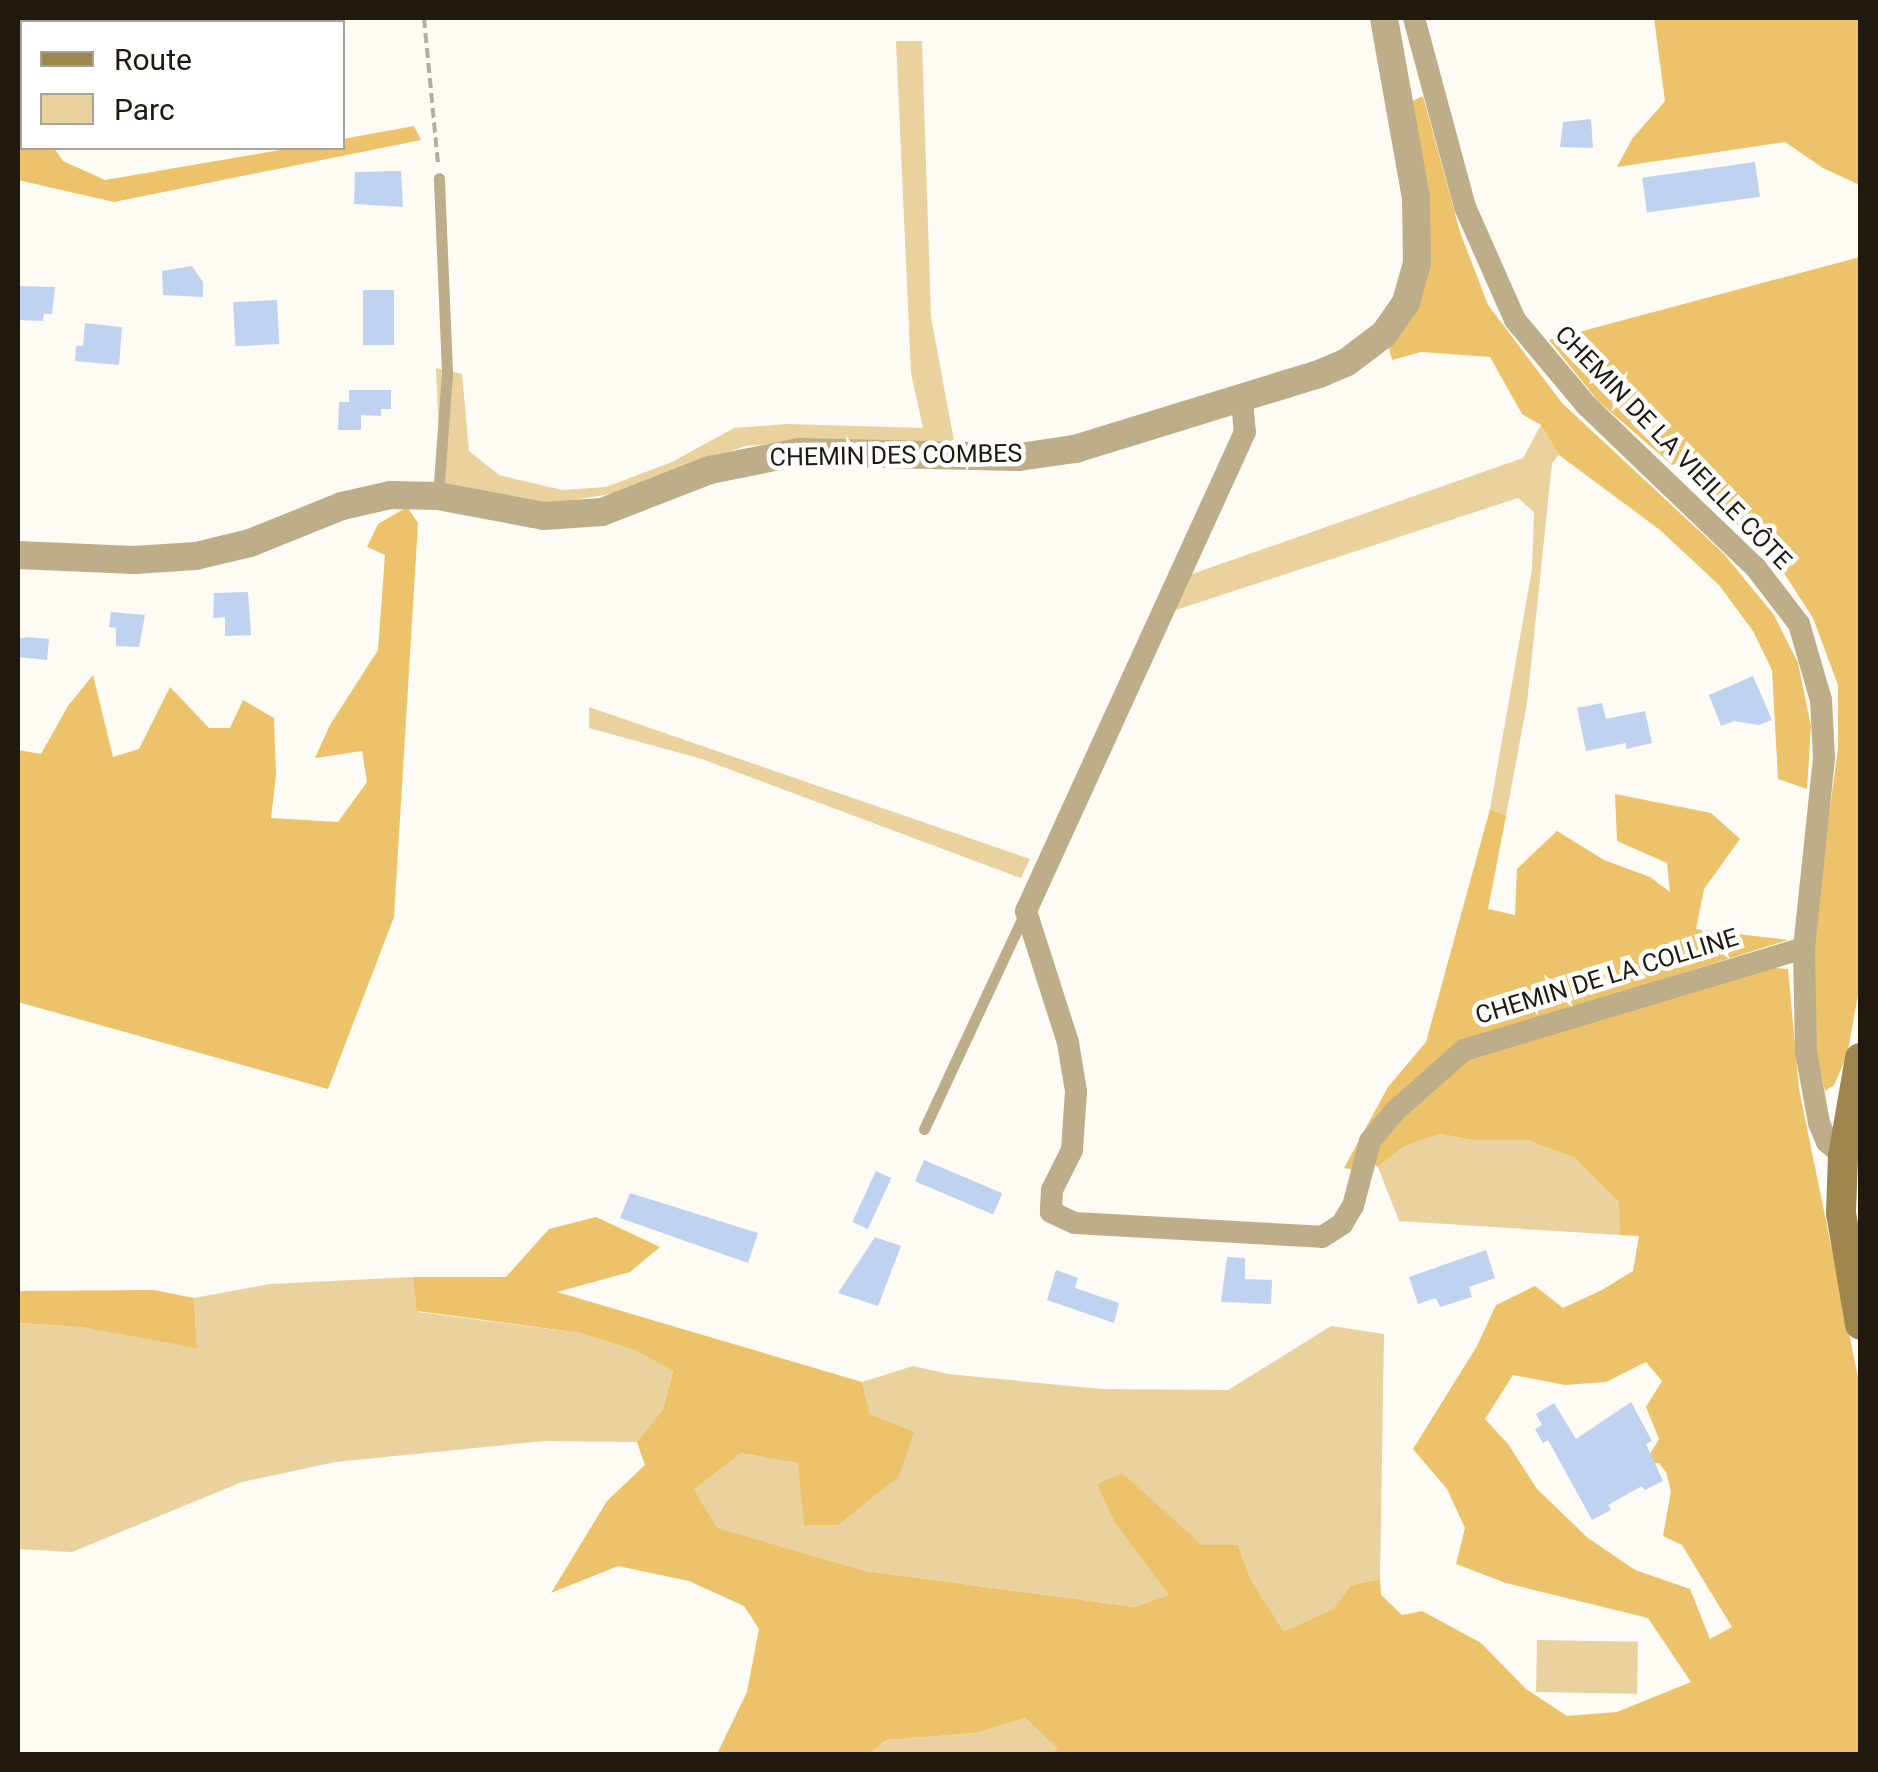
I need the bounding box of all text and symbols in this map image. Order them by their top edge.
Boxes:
legend [20,20,345,150]
text: Route [114,42,192,77]
text: Parc [114,92,175,127]
street label: CHEMIN DE LA VIEILLE CÔTE [1549,320,1797,576]
street label: CHEMIN DES COMBES [769,439,1023,473]
street label: CHEMIN DE LA COLLINE [1472,923,1742,1031]

